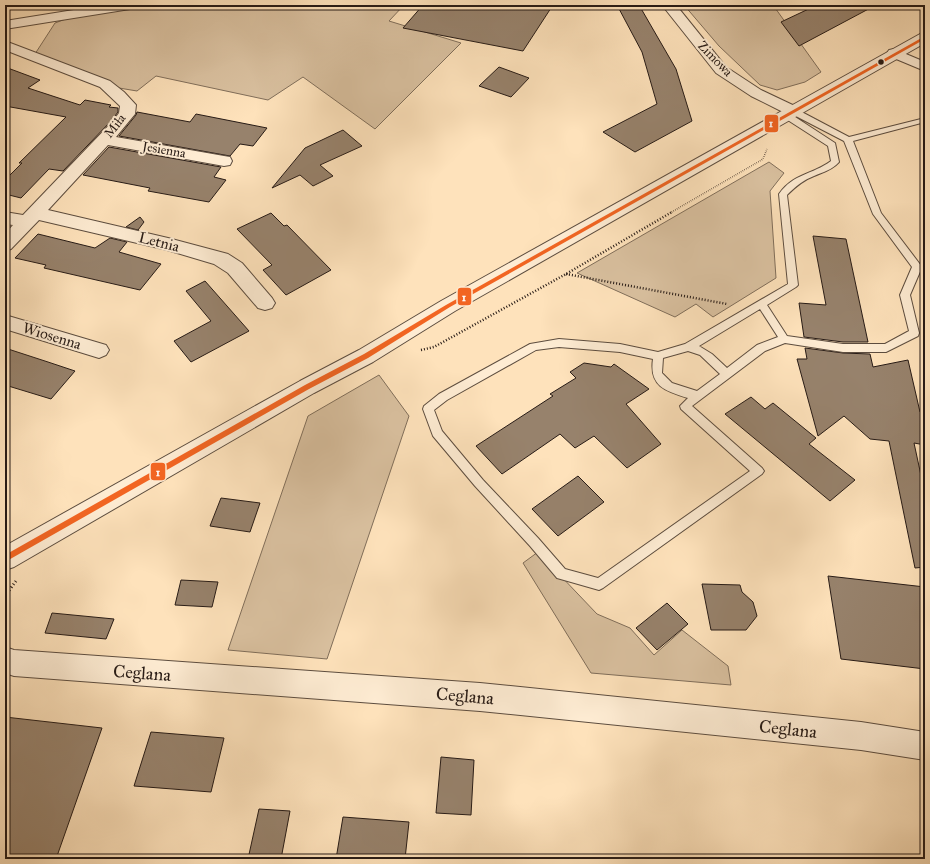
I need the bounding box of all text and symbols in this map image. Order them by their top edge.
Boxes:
street label: Zimowa [694,38,736,80]
unlabelled marker [876,57,886,67]
street label: Miła [101,110,130,141]
line badge: 1 [764,114,779,133]
text: 1 [769,117,774,130]
street label: Jesienna [139,138,187,162]
street label: Letnia [137,228,182,256]
line badge: 1 [457,287,472,306]
text: 1 [462,291,467,304]
street label: Wiosenna [21,319,84,354]
line badge: 1 [150,462,166,481]
text: 1 [156,466,161,479]
street label: Ceglana [112,660,172,687]
street label: Ceglana [435,683,495,711]
street label: Ceglana [758,715,818,744]

